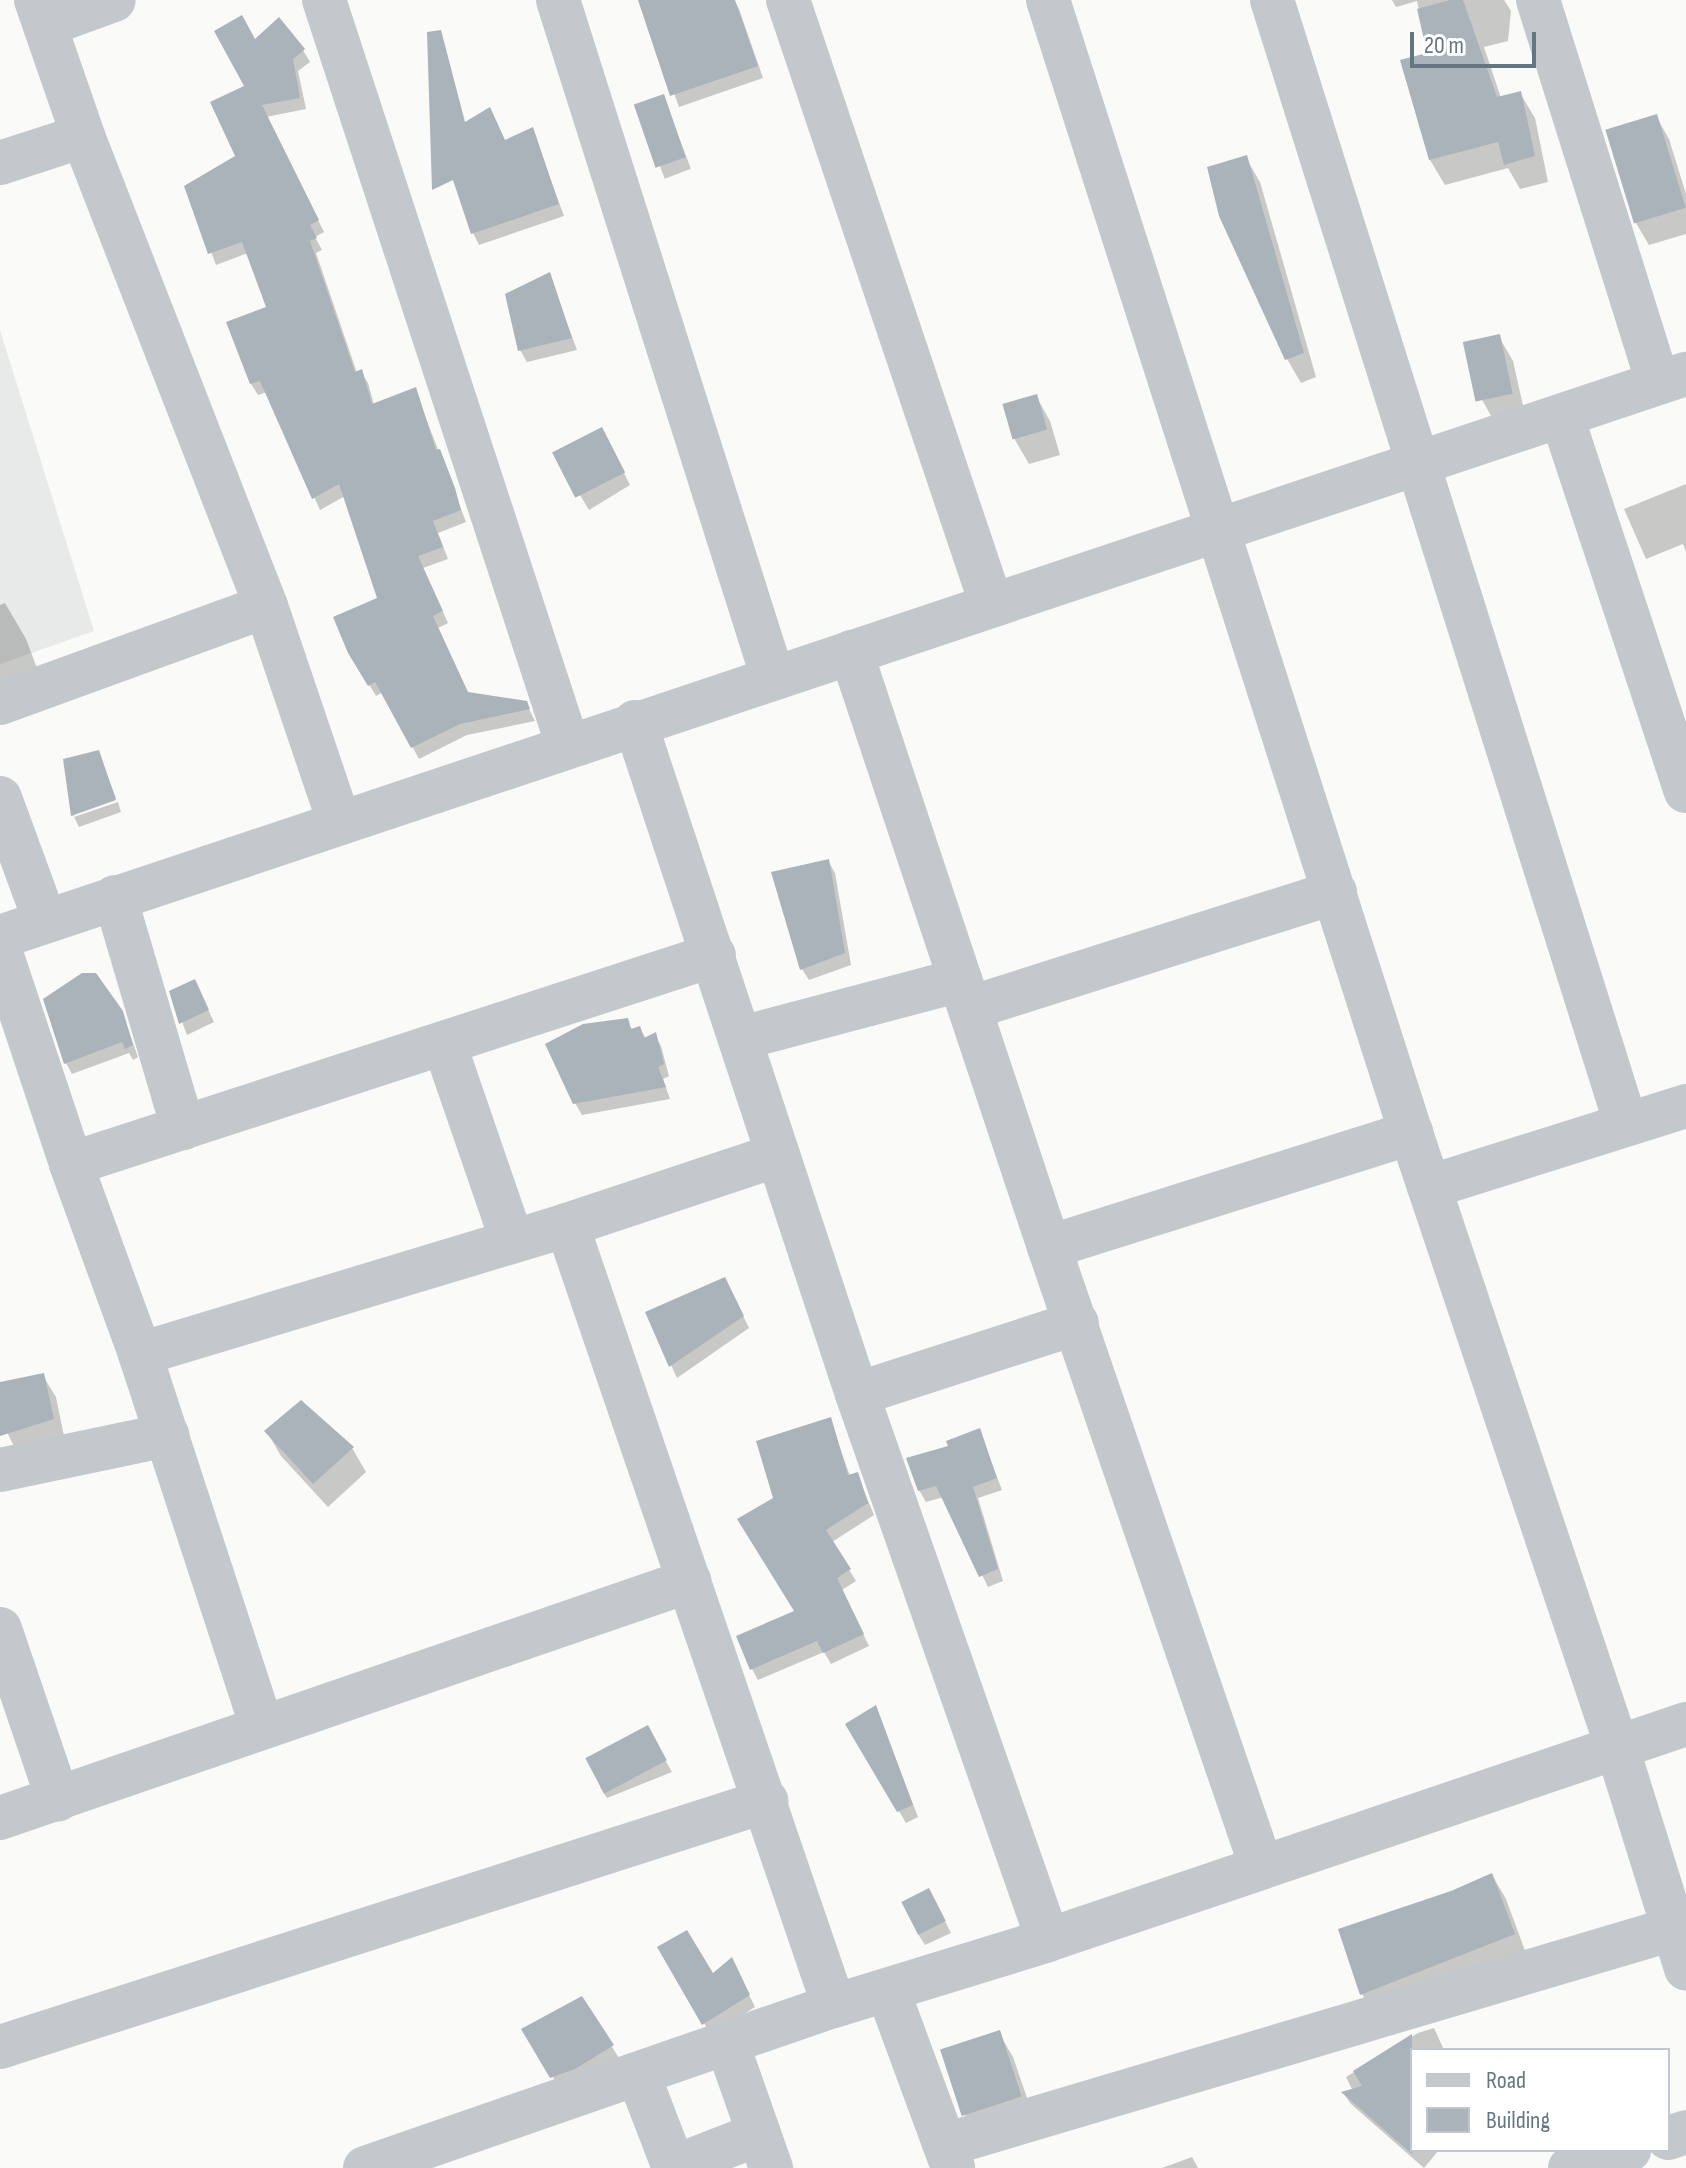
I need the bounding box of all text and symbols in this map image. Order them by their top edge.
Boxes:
scale bar [1414,16,1540,66]
text: 20 m [1424,31,1464,60]
legend [1410,2048,1670,2152]
text: Road [1486,2066,1526,2095]
text: Building [1486,2106,1550,2135]

